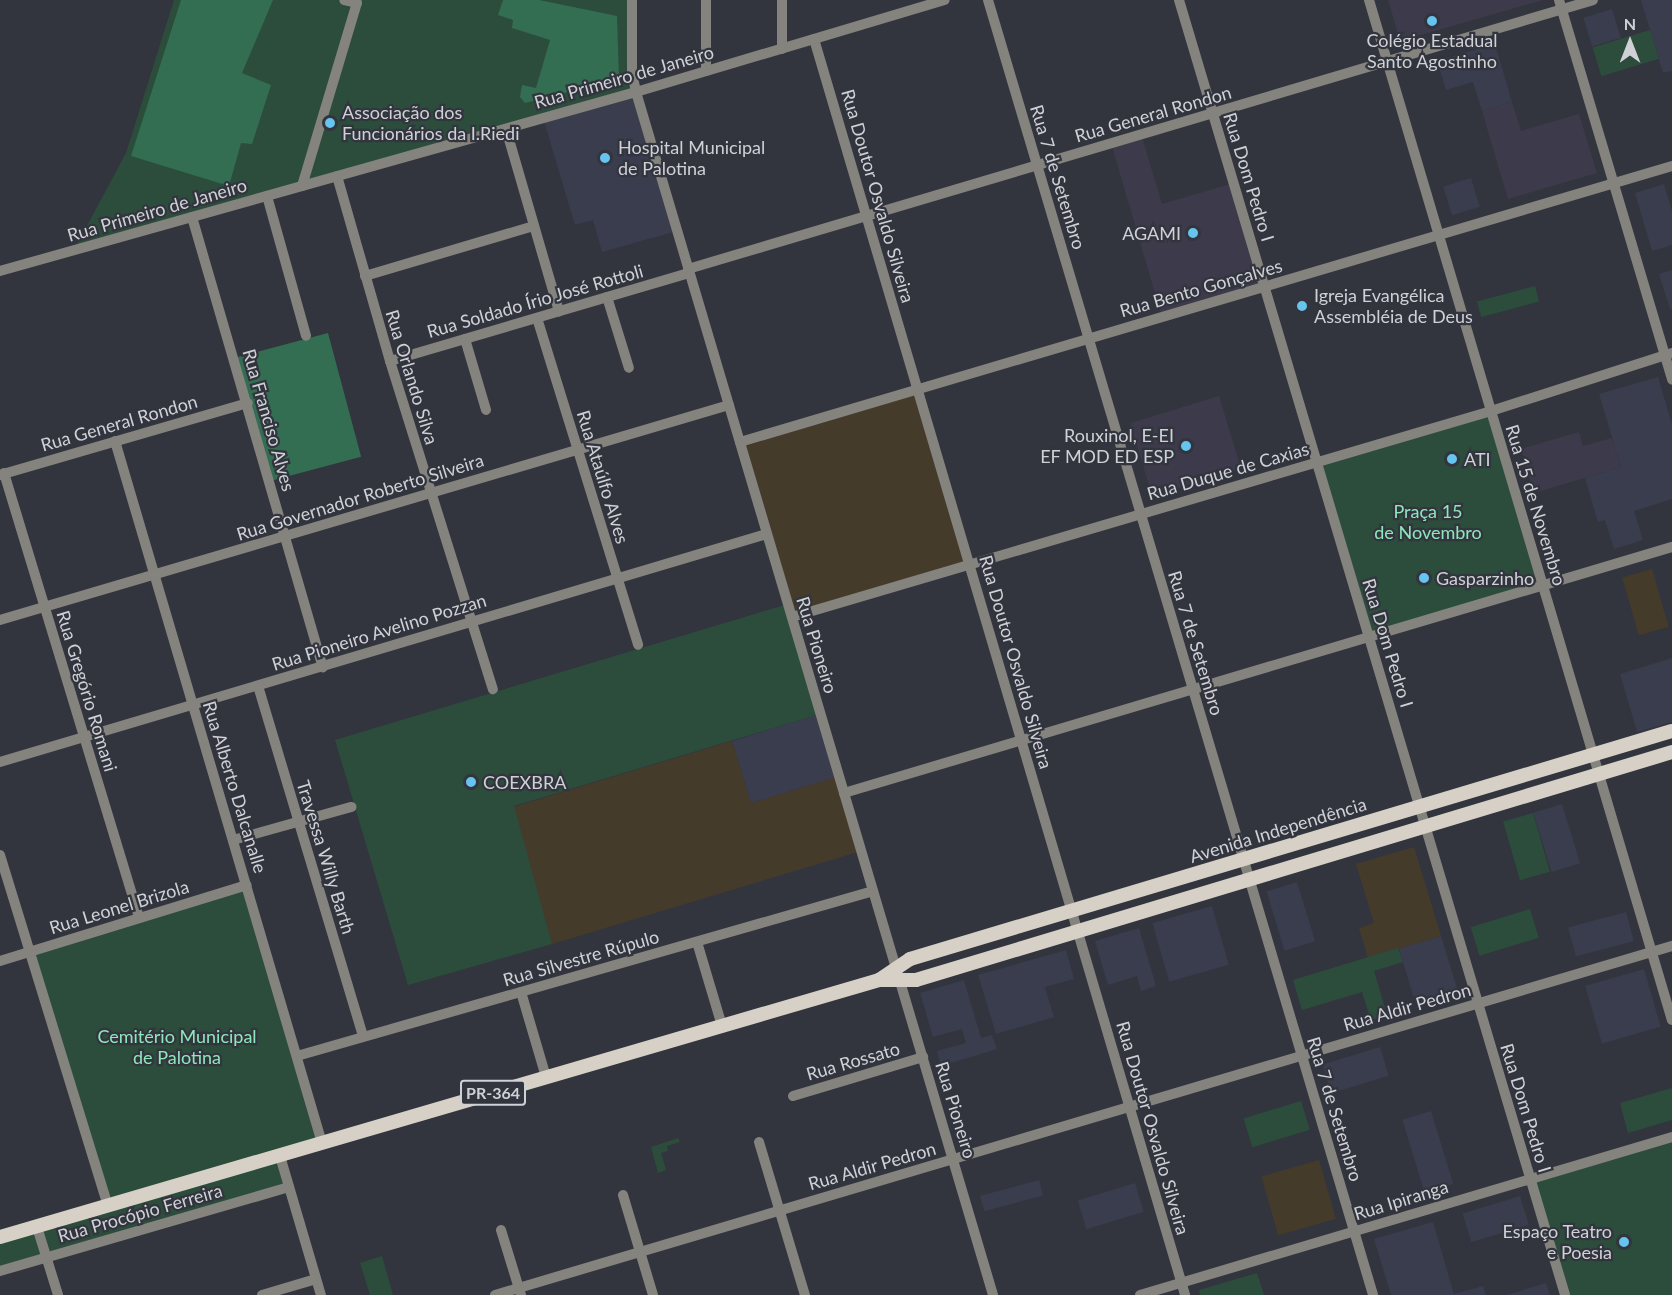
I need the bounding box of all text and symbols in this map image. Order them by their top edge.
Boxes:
north arrow [1600,12,1660,72]
marker: Colégio Estadual Santo Agostinho [1425,14,1439,28]
text: N [1624,14,1636,33]
place label: Colégio Estadual Santo Agostinho [1366,30,1498,72]
street label: Rua Primeiro de Janeiro [531,41,717,113]
street label: Rua General Rondon [1072,81,1234,147]
street label: Rua Doutor Osvaldo Silveira [837,86,919,306]
place label: Associação dos Funcionários da I.Riedi [342,102,519,144]
street label: Rua 7 de Setembro [1026,102,1090,252]
street label: Rua Dom Pedro I [1219,110,1279,244]
marker: Associação dos Funcionários da I.Riedi [323,116,337,130]
place label: Hospital Municipal de Palotina [618,137,765,180]
marker: Hospital Municipal de Palotina [596,149,614,167]
street label: Rua Primeiro de Janeiro [64,174,250,246]
place label: AGAMI [1122,222,1181,244]
marker: AGAMI [1186,226,1200,240]
street label: Rua Bento Gonçalves [1117,254,1285,322]
street label: Rua Soldado Írio José Rottoli [424,260,646,342]
place label: Igreja Evangélica Assembléia de Deus [1314,285,1473,328]
marker: Igreja Evangélica Assembléia de Deus [1295,299,1309,313]
street label: Rua Orlando Silva [381,307,443,447]
street label: Rua Franciso Alves [238,346,300,494]
street label: Rua General Rondon [38,390,200,456]
street label: Rua Ataúlfo Alves [572,407,634,547]
street label: Rua 15 de Novembro [1501,422,1571,588]
place label: Rouxinol, E-EI EF MOD ED ESP [1040,425,1174,468]
street label: Rua Duque de Caxias [1145,438,1311,504]
marker: Rouxinol, E-EI EF MOD ED ESP [1179,439,1193,453]
place label: ATI [1464,448,1491,470]
street label: Rua Governador Roberto Silveira [234,449,486,545]
marker: ATI [1445,452,1459,466]
park label: Praça 15 de Novembro [1374,501,1482,544]
street label: Rua Doutor Osvaldo Silveira [975,552,1057,772]
place label: Gasparzinho [1436,567,1534,589]
street label: Rua 7 de Setembro [1164,568,1228,718]
marker: Gasparzinho [1417,571,1431,585]
street label: Rua Dom Pedro I [1358,576,1418,710]
street label: Rua Pioneiro Avelino Pozzan [269,589,489,675]
street label: Rua Pioneiro [792,594,842,696]
street label: Rua Gregório Romani [52,608,122,774]
street label: Rua Alberto Dalcanalle [198,698,272,876]
place label: COEXBRA [483,771,566,793]
marker: COEXBRA [464,775,478,789]
street label: Travessa Willy Barth [292,777,360,937]
street label: Avenida Independência [1187,793,1369,867]
street label: Rua Leonel Brizola [47,875,191,939]
street label: Rua Silvestre Rúpulo [500,925,662,991]
street label: Rua Aldir Pedron [1340,978,1474,1036]
street label: Rua Doutor Osvaldo Silveira [1112,1018,1194,1238]
park label: Cemitério Municipal de Palotina [97,1026,257,1068]
street label: Rua 7 de Setembro [1303,1034,1367,1184]
street label: Rua Rossato [804,1037,902,1085]
street label: Rua Dom Pedro I [1496,1041,1556,1175]
street label: Rua Pioneiro [931,1059,981,1161]
road number: PR-364 [460,1080,526,1106]
street label: Rua Aldir Pedron [805,1137,939,1195]
street label: Rua Ipiranga [1351,1175,1451,1225]
street label: Rua Procópio Ferreira [55,1179,225,1247]
place label: Espaço Teatro e Poesia [1502,1221,1612,1264]
marker: Espaço Teatro e Poesia [1617,1235,1631,1249]

